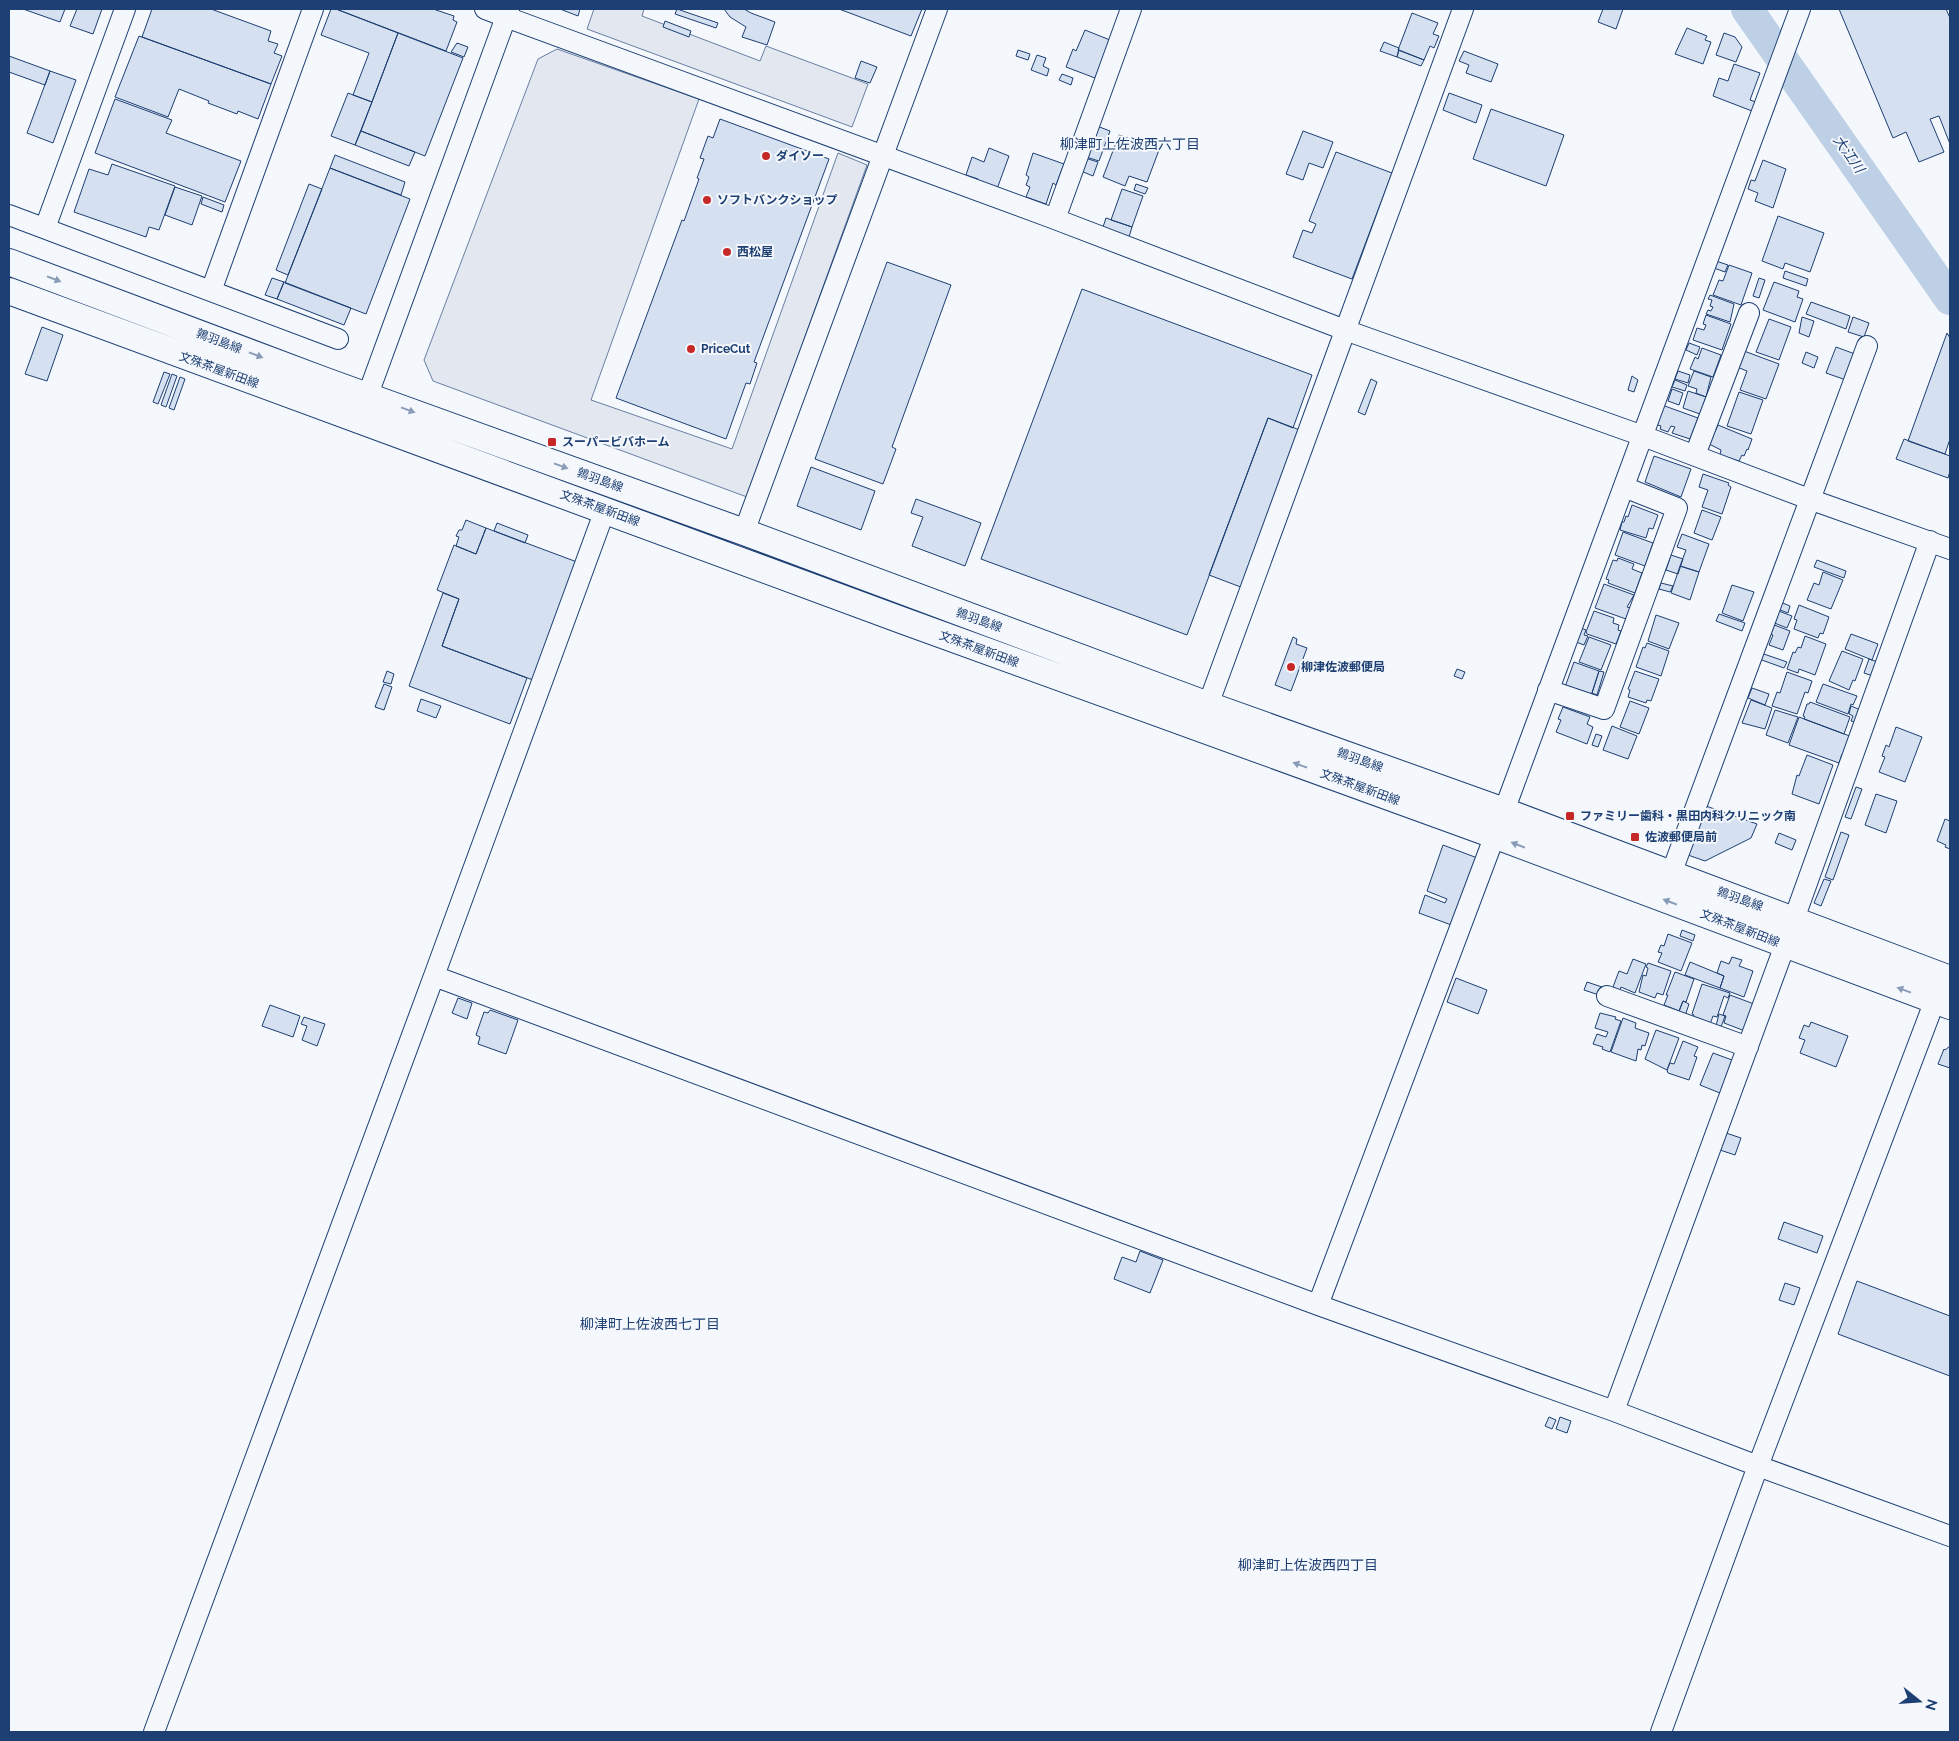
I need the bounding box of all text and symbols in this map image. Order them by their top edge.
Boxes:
water label: 大江川 [1830,132,1869,177]
district label: 柳津町上佐波西六丁目 [1060,136,1200,152]
place label: ダイソー [776,149,824,163]
marker: ダイソー [760,150,772,162]
place label: ソフトバンクショップ [717,193,838,207]
marker: ソフトバンクショップ [701,194,713,206]
place label: 西松屋 [737,245,773,259]
marker: 西松屋 [721,246,733,258]
one-way arrow [47,276,62,283]
street label: 鶉羽島線 [194,326,244,356]
place label: PriceCut [701,342,751,356]
marker: PriceCut [685,343,697,355]
street label: 文殊茶屋新田線 [177,349,261,391]
one-way arrow [248,351,263,359]
one-way arrow [401,407,416,414]
place label: スーパービバホーム [562,435,670,449]
marker: スーパービバホーム [546,436,558,448]
one-way arrow [554,462,569,470]
street label: 鶉羽島線 [575,465,625,495]
street label: 文殊茶屋新田線 [558,487,642,529]
street label: 鶉羽島線 [954,605,1004,635]
street label: 文殊茶屋新田線 [937,628,1021,670]
place label: 柳津佐波郵便局 [1301,660,1385,674]
marker: 柳津佐波郵便局 [1285,661,1297,673]
street label: 鶉羽島線 [1335,745,1385,775]
one-way arrow [1292,761,1307,768]
street label: 文殊茶屋新田線 [1318,766,1402,808]
place label: ファミリー歯科・黒田内科クリニック南 [1580,809,1796,823]
marker: ファミリー歯科・黒田内科クリニック南 [1564,810,1576,822]
place label: 佐波郵便局前 [1645,830,1717,844]
marker: 佐波郵便局前 [1629,831,1641,843]
one-way arrow [1511,840,1525,848]
street label: 鶉羽島線 [1715,884,1765,914]
one-way arrow [1663,898,1678,905]
street label: 文殊茶屋新田線 [1698,906,1782,950]
one-way arrow [1897,986,1912,993]
district label: 柳津町上佐波西七丁目 [580,1316,720,1332]
district label: 柳津町上佐波西四丁目 [1238,1557,1378,1573]
north arrow [1894,1676,1944,1726]
text: N [1922,1697,1941,1712]

